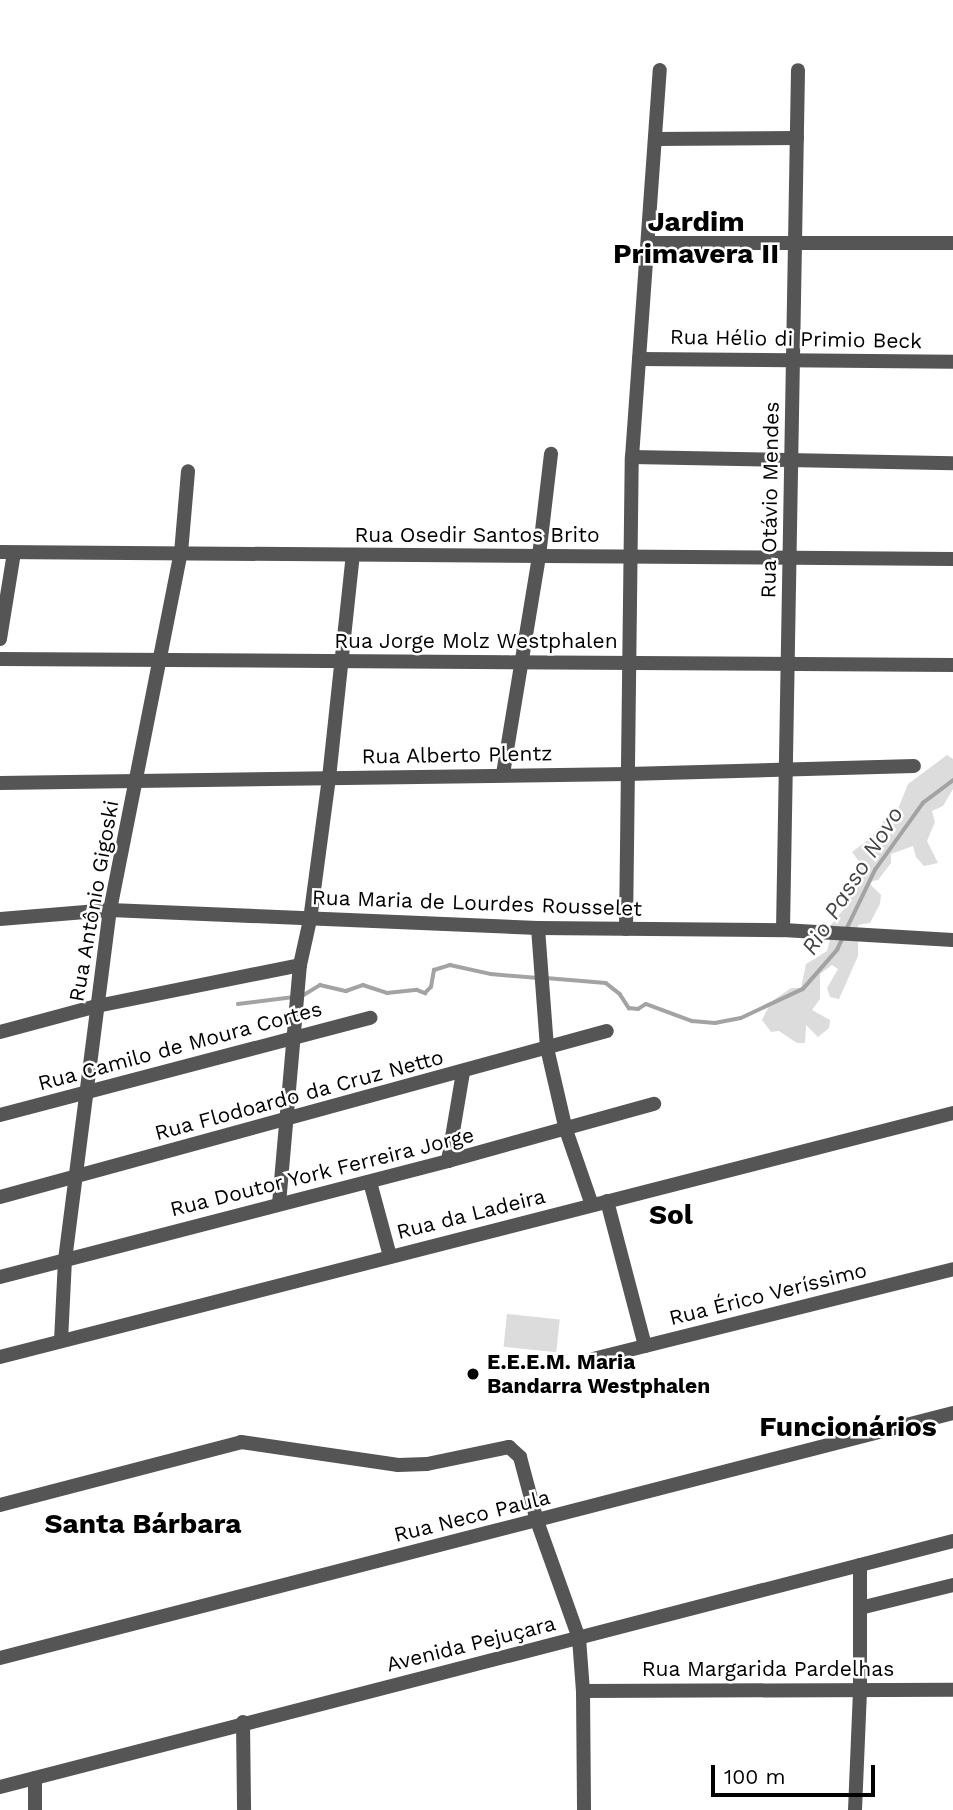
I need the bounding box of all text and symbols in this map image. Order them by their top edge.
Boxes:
district label: Jardim Primavera II [613,205,779,271]
street label: Rua Hélio di Primio Beck [669,324,923,354]
street label: Rua Otávio Mendes [756,401,784,599]
street label: Rua Osedir Santos Brito [354,522,600,548]
street label: Rua Jorge Molz Westphalen [334,628,618,654]
street label: Rua Alberto Plentz [361,741,553,769]
street label: Rua Antônio Gigoski [64,798,124,1004]
water label: Rio Passo Novo [796,802,910,960]
street label: Rua Maria de Lourdes Rousselet [311,885,643,921]
street label: Rua Camilo de Moura Cortes [35,996,325,1096]
street label: Rua Flodoardo da Cruz Netto [151,1044,447,1146]
street label: Rua Doutor York Ferreira Jorge [166,1122,478,1222]
street label: Rua da Ladeira [394,1183,548,1245]
district label: Sol [649,1198,693,1232]
street label: Rua Érico Veríssimo [666,1257,870,1331]
place label: E.E.E.M. Maria Bandarra Westphalen [487,1349,711,1399]
marker: E.E.E.M. Maria Bandarra Westphalen [465,1366,481,1382]
district label: Funcionários [759,1410,937,1444]
street label: Rua Neco Paula [391,1484,553,1548]
district label: Santa Bárbara [44,1507,242,1541]
street label: Avenida Pejuçara [383,1611,559,1677]
street label: Rua Margarida Pardelhas [641,1656,895,1682]
scale bar [715,1750,880,1794]
text: 100 m [724,1764,786,1789]

